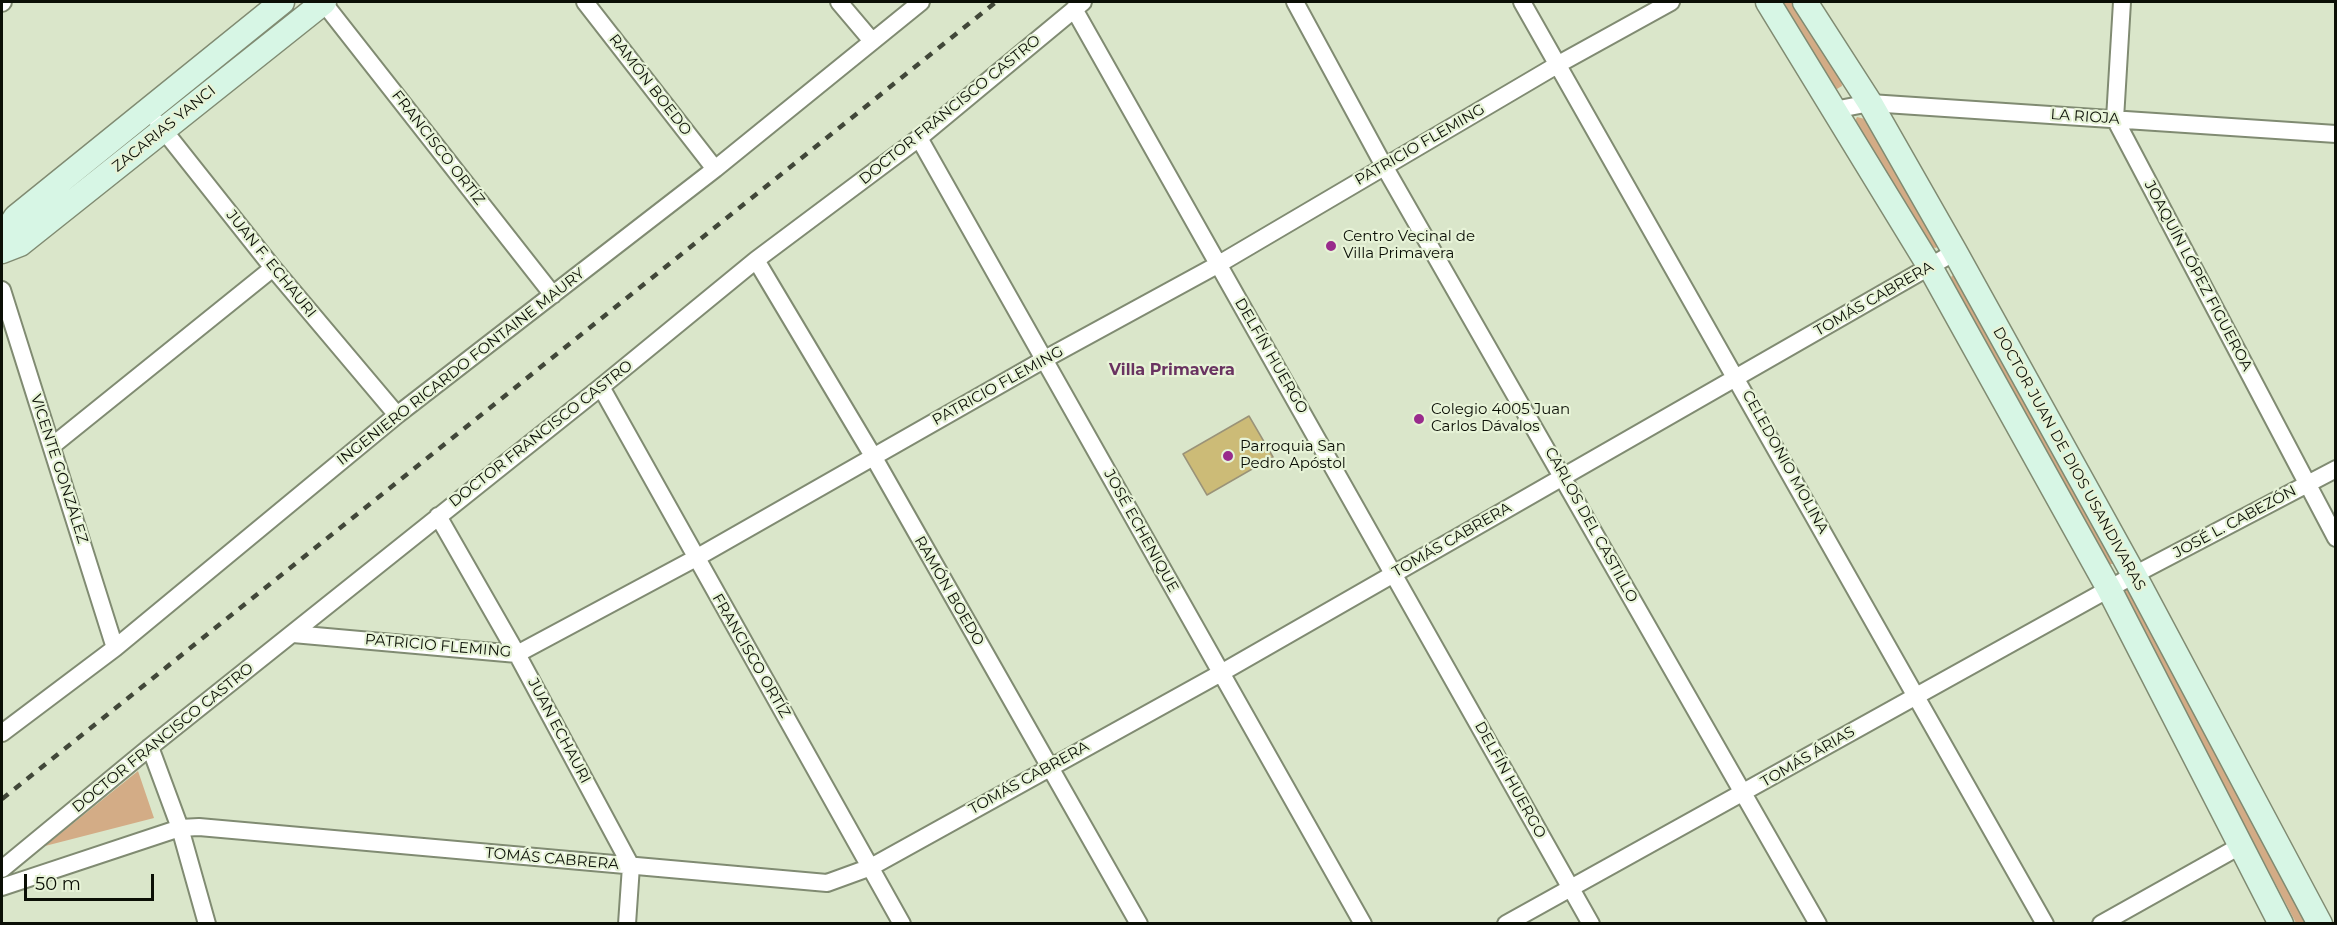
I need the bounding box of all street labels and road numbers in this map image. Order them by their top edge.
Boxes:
street label: RAMÓN BOEDO [605,31,695,139]
street label: DOCTOR FRANCISCO CASTRO [856,31,1044,189]
street label: ZACARIAS YANCI [109,82,219,176]
street label: FRANCISCO ORTÍZ [388,87,488,209]
street label: PATRICIO FLEMING [1352,100,1488,190]
street label: LA RIOJA [2050,106,2120,128]
street label: JOAQUÍN LÓPEZ FIGUEROA [2140,178,2256,374]
street label: JUAN F. ECHAURI [222,207,320,321]
street label: TOMÁS CABRERA [1811,258,1937,340]
street label: INGENIERO RICARDO FONTAINE MAURY [334,265,588,469]
street label: DELFÍN HUERGO [1231,295,1311,417]
street label: DOCTOR JUAN DE DIOS USANDIVARAS [1989,324,2149,594]
street label: PATRICIO FLEMING [929,342,1067,430]
street label: DOCTOR FRANCISCO CASTRO [446,357,636,511]
street label: CELEDONIO MOLINA [1738,387,1832,537]
street label: VICENTE GONZÁLEZ [26,392,92,546]
street label: CARLOS DEL CASTILLO [1541,444,1641,606]
street label: JOSÉ ECHENIQUE [1100,467,1182,595]
street label: JOSÉ L. CABEZÓN [2170,482,2300,562]
street label: TOMÁS CABRERA [1389,499,1515,581]
street label: RAMÓN BOEDO [910,533,988,649]
street label: FRANCISCO ORTÍZ [708,591,794,721]
street label: PATRICIO FLEMING [364,631,512,661]
street label: DOCTOR FRANCISCO CASTRO [69,659,257,817]
street label: JUAN ECHAURI [524,675,594,787]
street label: DELFÍN HUERGO [1470,719,1550,841]
street label: TOMÁS ÁRIAS [1758,723,1858,791]
street label: TOMÁS CABRERA [966,738,1092,818]
street label: TOMÁS CABRERA [484,844,620,874]

